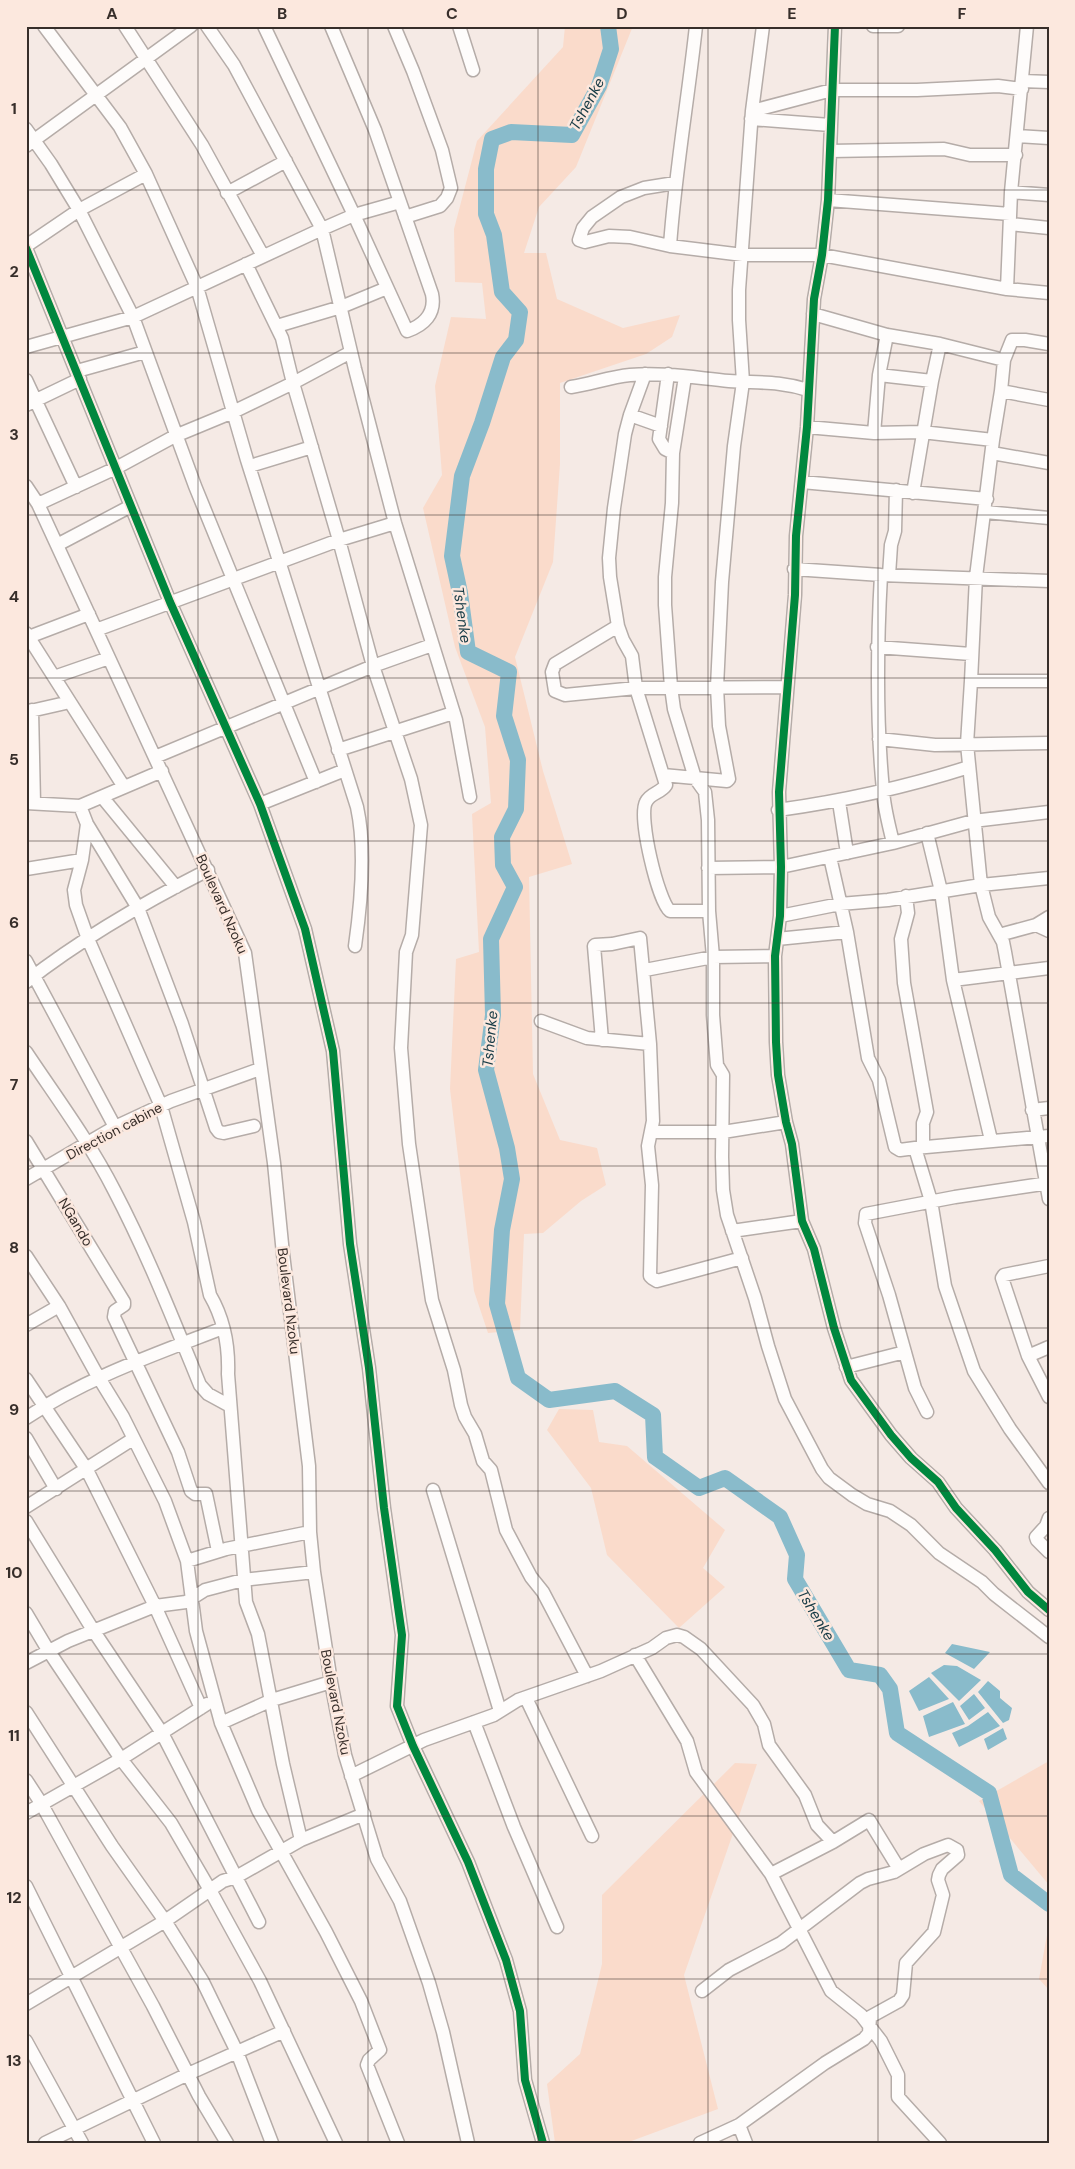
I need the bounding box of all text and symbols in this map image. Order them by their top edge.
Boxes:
text: A [106,3,118,24]
text: B [277,3,287,24]
text: C [446,3,458,24]
text: D [616,3,628,24]
text: E [787,3,797,24]
text: F [958,3,967,24]
water label: Tshenke [565,74,609,134]
text: 1 [11,98,17,119]
text: 2 [9,261,19,282]
text: 3 [9,424,19,445]
text: 4 [9,586,19,607]
water label: Tshenke [448,586,476,645]
text: 5 [9,749,19,770]
street label: Boulevard Nzoku [192,851,252,957]
text: 6 [9,912,19,933]
water label: Tshenke [478,1009,502,1068]
text: 7 [10,1074,19,1095]
street label: Direction cabine [63,1098,165,1164]
street label: NGando [55,1195,97,1249]
text: 8 [9,1237,19,1258]
street label: Boulevard Nzoku [274,1247,304,1355]
text: 9 [9,1399,19,1420]
text: 10 [5,1562,23,1583]
water label: Tshenke [793,1586,839,1645]
street label: Boulevard Nzoku [317,1648,355,1756]
text: 11 [8,1725,20,1746]
text: 12 [6,1887,22,1908]
text: 13 [6,2050,22,2071]

